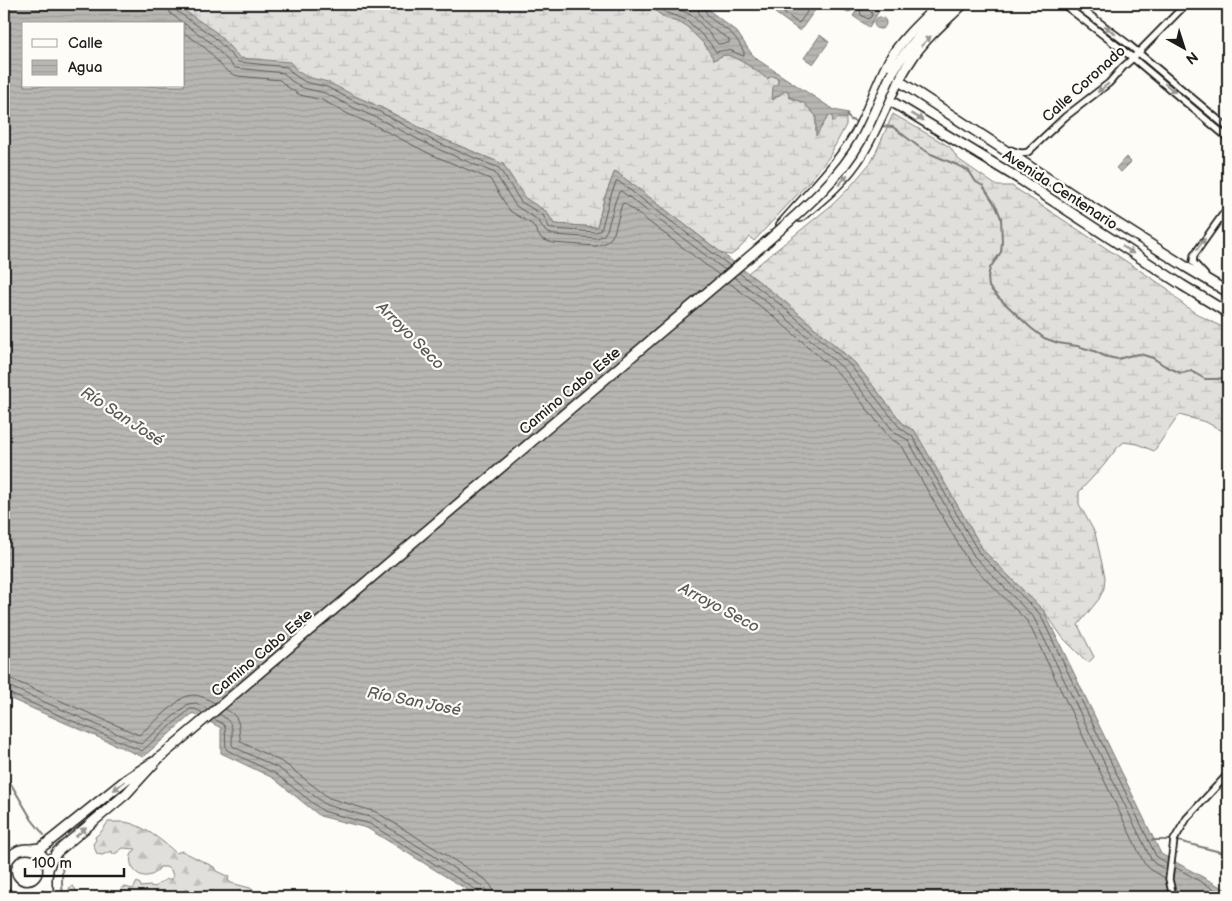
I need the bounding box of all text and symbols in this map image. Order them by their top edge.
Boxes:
legend [22,22,185,88]
north arrow [1160,22,1210,72]
one-way arrow [1104,25,1117,36]
text: Calle [68,34,103,53]
one-way arrow [920,35,932,47]
street label: Calle Coronado [1038,42,1130,126]
text: N [1182,48,1201,68]
text: Agua [68,58,102,77]
one-way arrow [1096,83,1109,93]
one-way arrow [1163,83,1176,94]
one-way arrow [910,112,923,121]
street label: Avenida Centenario [999,146,1121,234]
one-way arrow [837,173,848,186]
one-way arrow [1196,237,1206,250]
one-way arrow [1121,246,1135,255]
water label: Arroyo Seco [371,297,448,374]
street label: Camino Cabo Este [515,343,625,439]
water label: Río San José [77,383,167,451]
water label: Arroyo Seco [675,578,762,637]
street label: Camino Cabo Este [207,605,317,701]
water label: Río San José [366,684,462,720]
one-way arrow [113,780,126,791]
one-way arrow [74,827,87,838]
scale bar [25,846,124,878]
text: 100 m [32,854,72,873]

